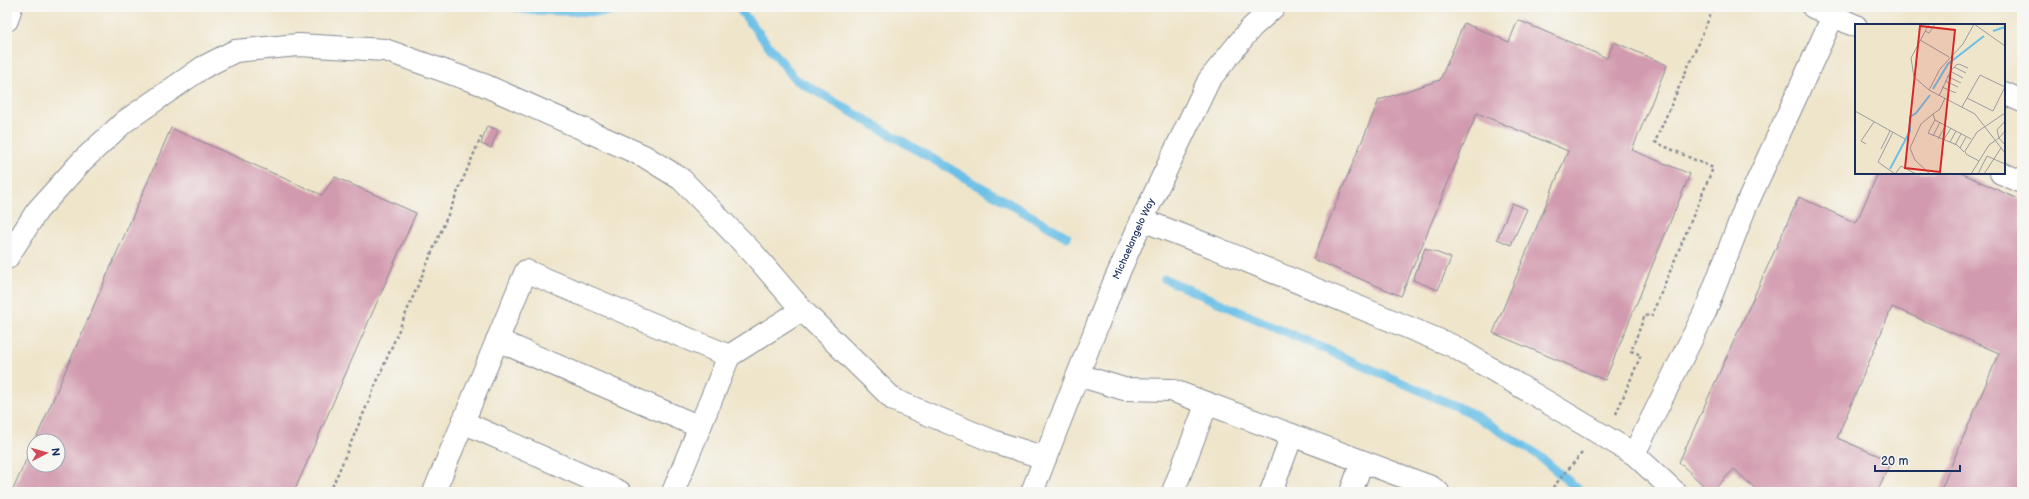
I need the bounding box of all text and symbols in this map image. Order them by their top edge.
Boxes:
inset map [1855,24,2005,174]
street label: Michaelangelo Way [1110,196,1158,281]
north arrow [26,433,66,473]
text: N [49,447,62,457]
scale bar [1875,447,1960,473]
text: 20 m [1881,454,1908,469]

